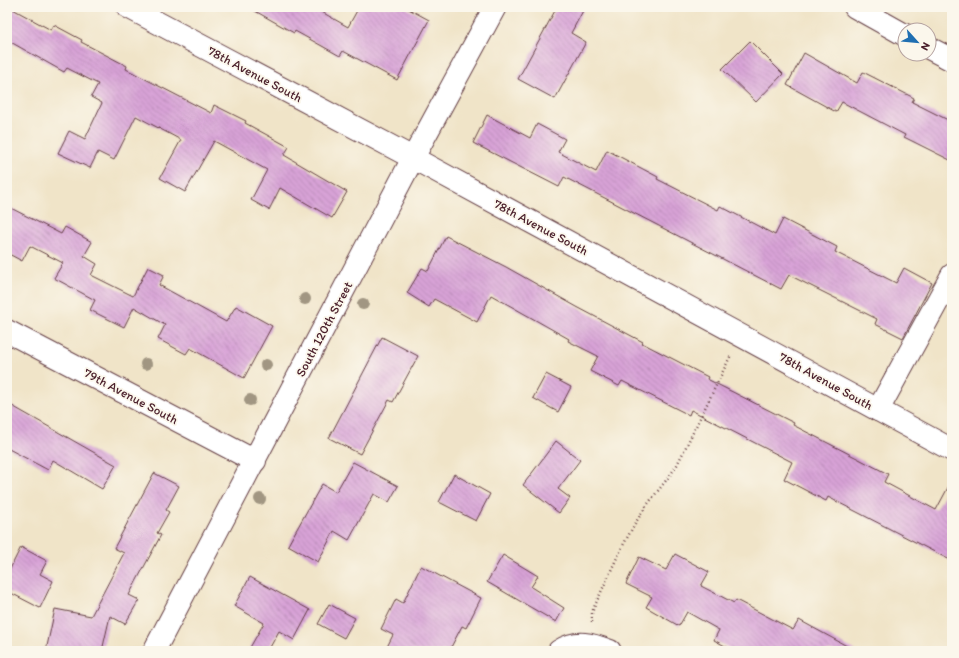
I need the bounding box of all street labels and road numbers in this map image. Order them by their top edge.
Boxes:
street label: 78th Avenue South [205,43,305,105]
street label: 78th Avenue South [491,196,591,258]
street label: South 120th Street [293,279,356,379]
street label: 78th Avenue South [777,349,876,413]
street label: 79th Avenue South [81,365,181,427]

